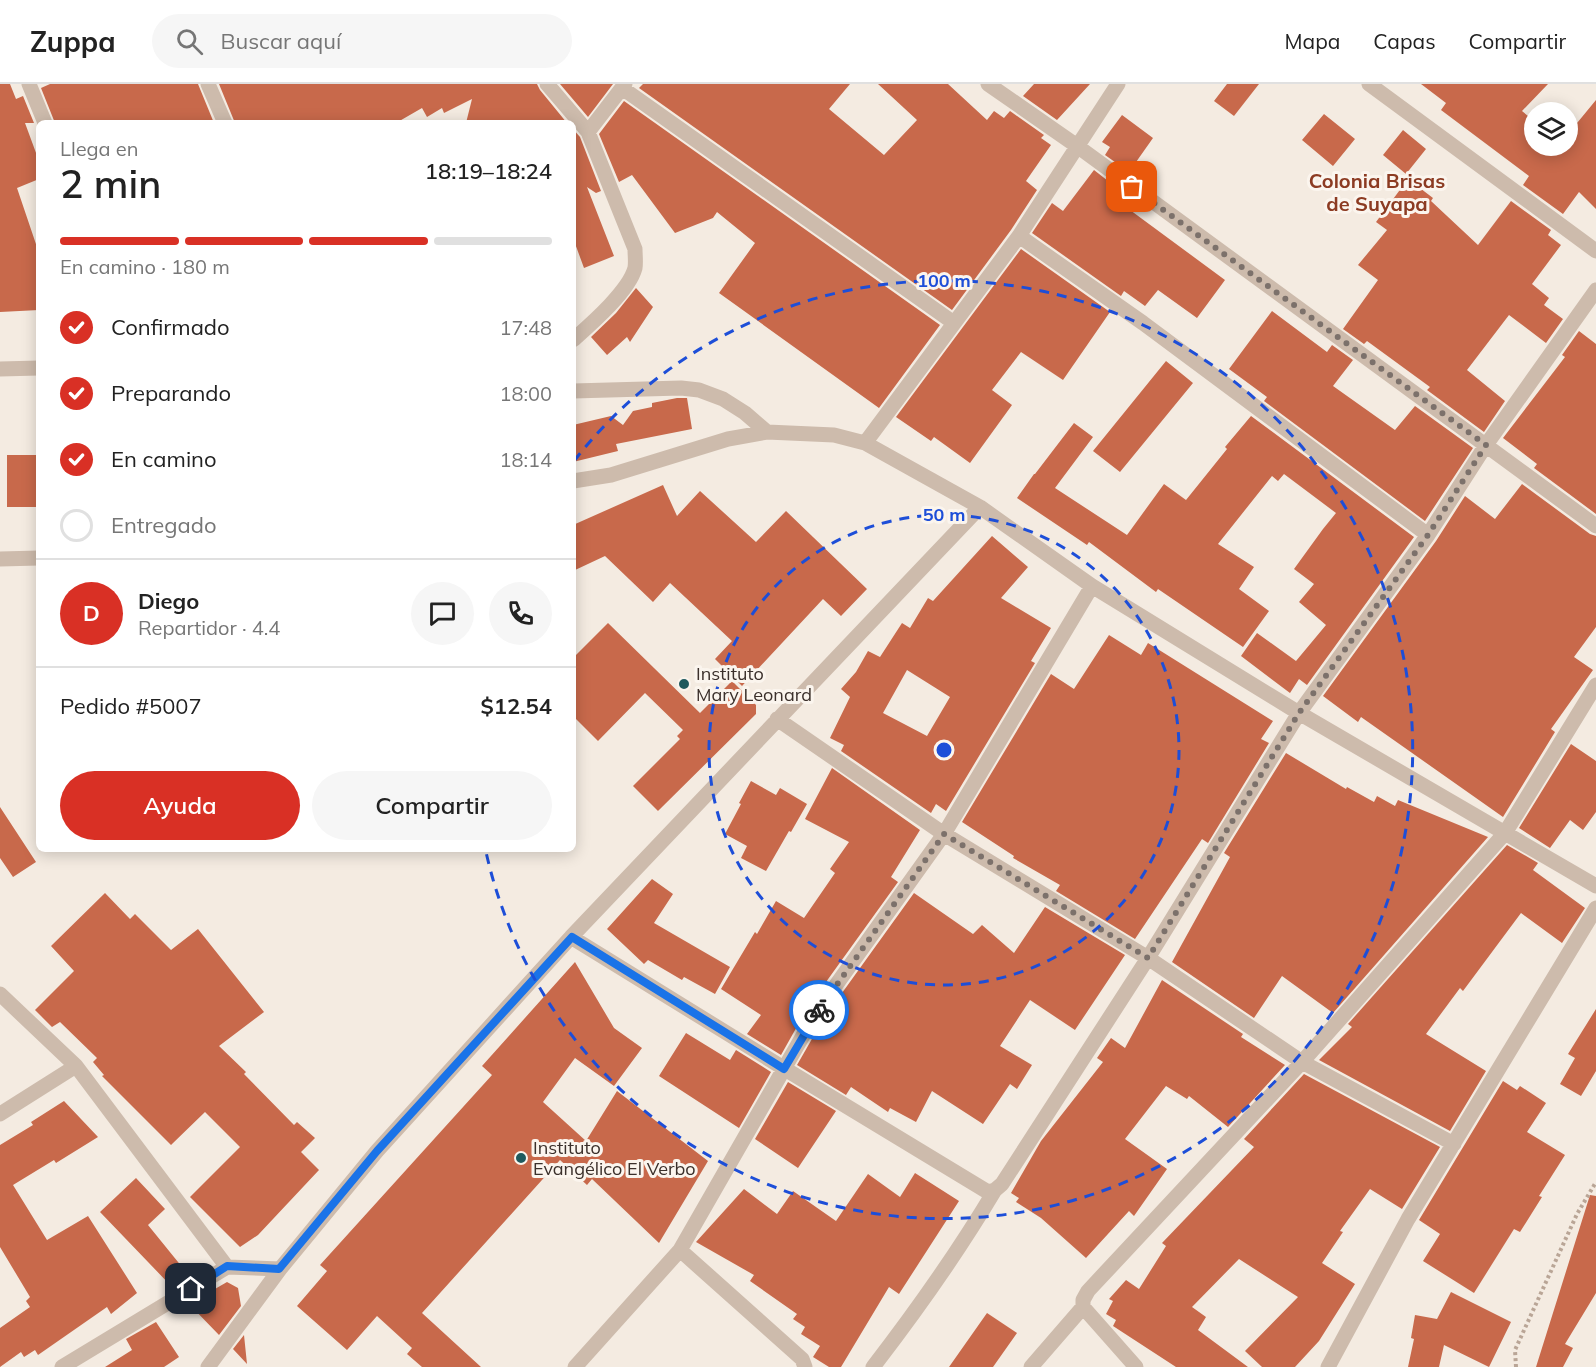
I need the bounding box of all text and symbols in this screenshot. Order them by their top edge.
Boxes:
search box [152,14,572,68]
text: Zuppa [30,24,116,59]
icon: search [173,25,206,58]
text: Buscar aquí [221,27,341,55]
text: Mapa [1285,28,1340,54]
text: Capas [1373,28,1436,54]
text: Compartir [1469,28,1566,54]
map controls [1524,102,1578,156]
button: layers [1524,102,1578,156]
text: Llega en [60,136,138,161]
text: 18:19–18:24 [425,157,552,185]
text: 2 min [60,159,161,208]
pin [1106,161,1157,212]
district label: Colonia Brisas de Suyapa [1309,168,1445,216]
icon: bag [1115,170,1148,203]
text: En camino · 180 m [60,254,230,279]
text: 100 m [917,269,971,292]
icon: check [60,311,93,344]
text: Confirmado [111,313,230,341]
text: 17:48 [499,315,552,340]
icon: check [60,377,93,410]
text: Preparando [111,379,231,407]
text: 18:00 [499,381,552,406]
icon: check [60,443,93,476]
text: En camino [111,445,217,473]
text: 18:14 [499,447,552,472]
text: 50 m [923,503,965,526]
text: Entregado [111,511,217,539]
button: chat [411,582,474,645]
button: phone [489,582,552,645]
text: Diego [138,587,199,615]
text: D [83,599,100,627]
text: Repartidor · 4.4 [138,615,280,640]
place label: Instituto Mary Leonard [696,662,812,706]
marker: Instituto Mary Leonard [677,677,691,691]
text: Pedido #5007 [60,692,202,720]
text: $12.54 [481,692,552,720]
centre of rings [934,740,954,760]
button: Ayuda [60,771,300,840]
button: Compartir [312,771,552,840]
courier [789,980,849,1040]
icon: bike [803,994,836,1027]
place label: Instituto Evangélico El Verbo [533,1136,696,1180]
marker: Instituto Evangélico El Verbo [514,1151,528,1165]
pin [165,1263,216,1314]
icon: home [174,1272,207,1305]

